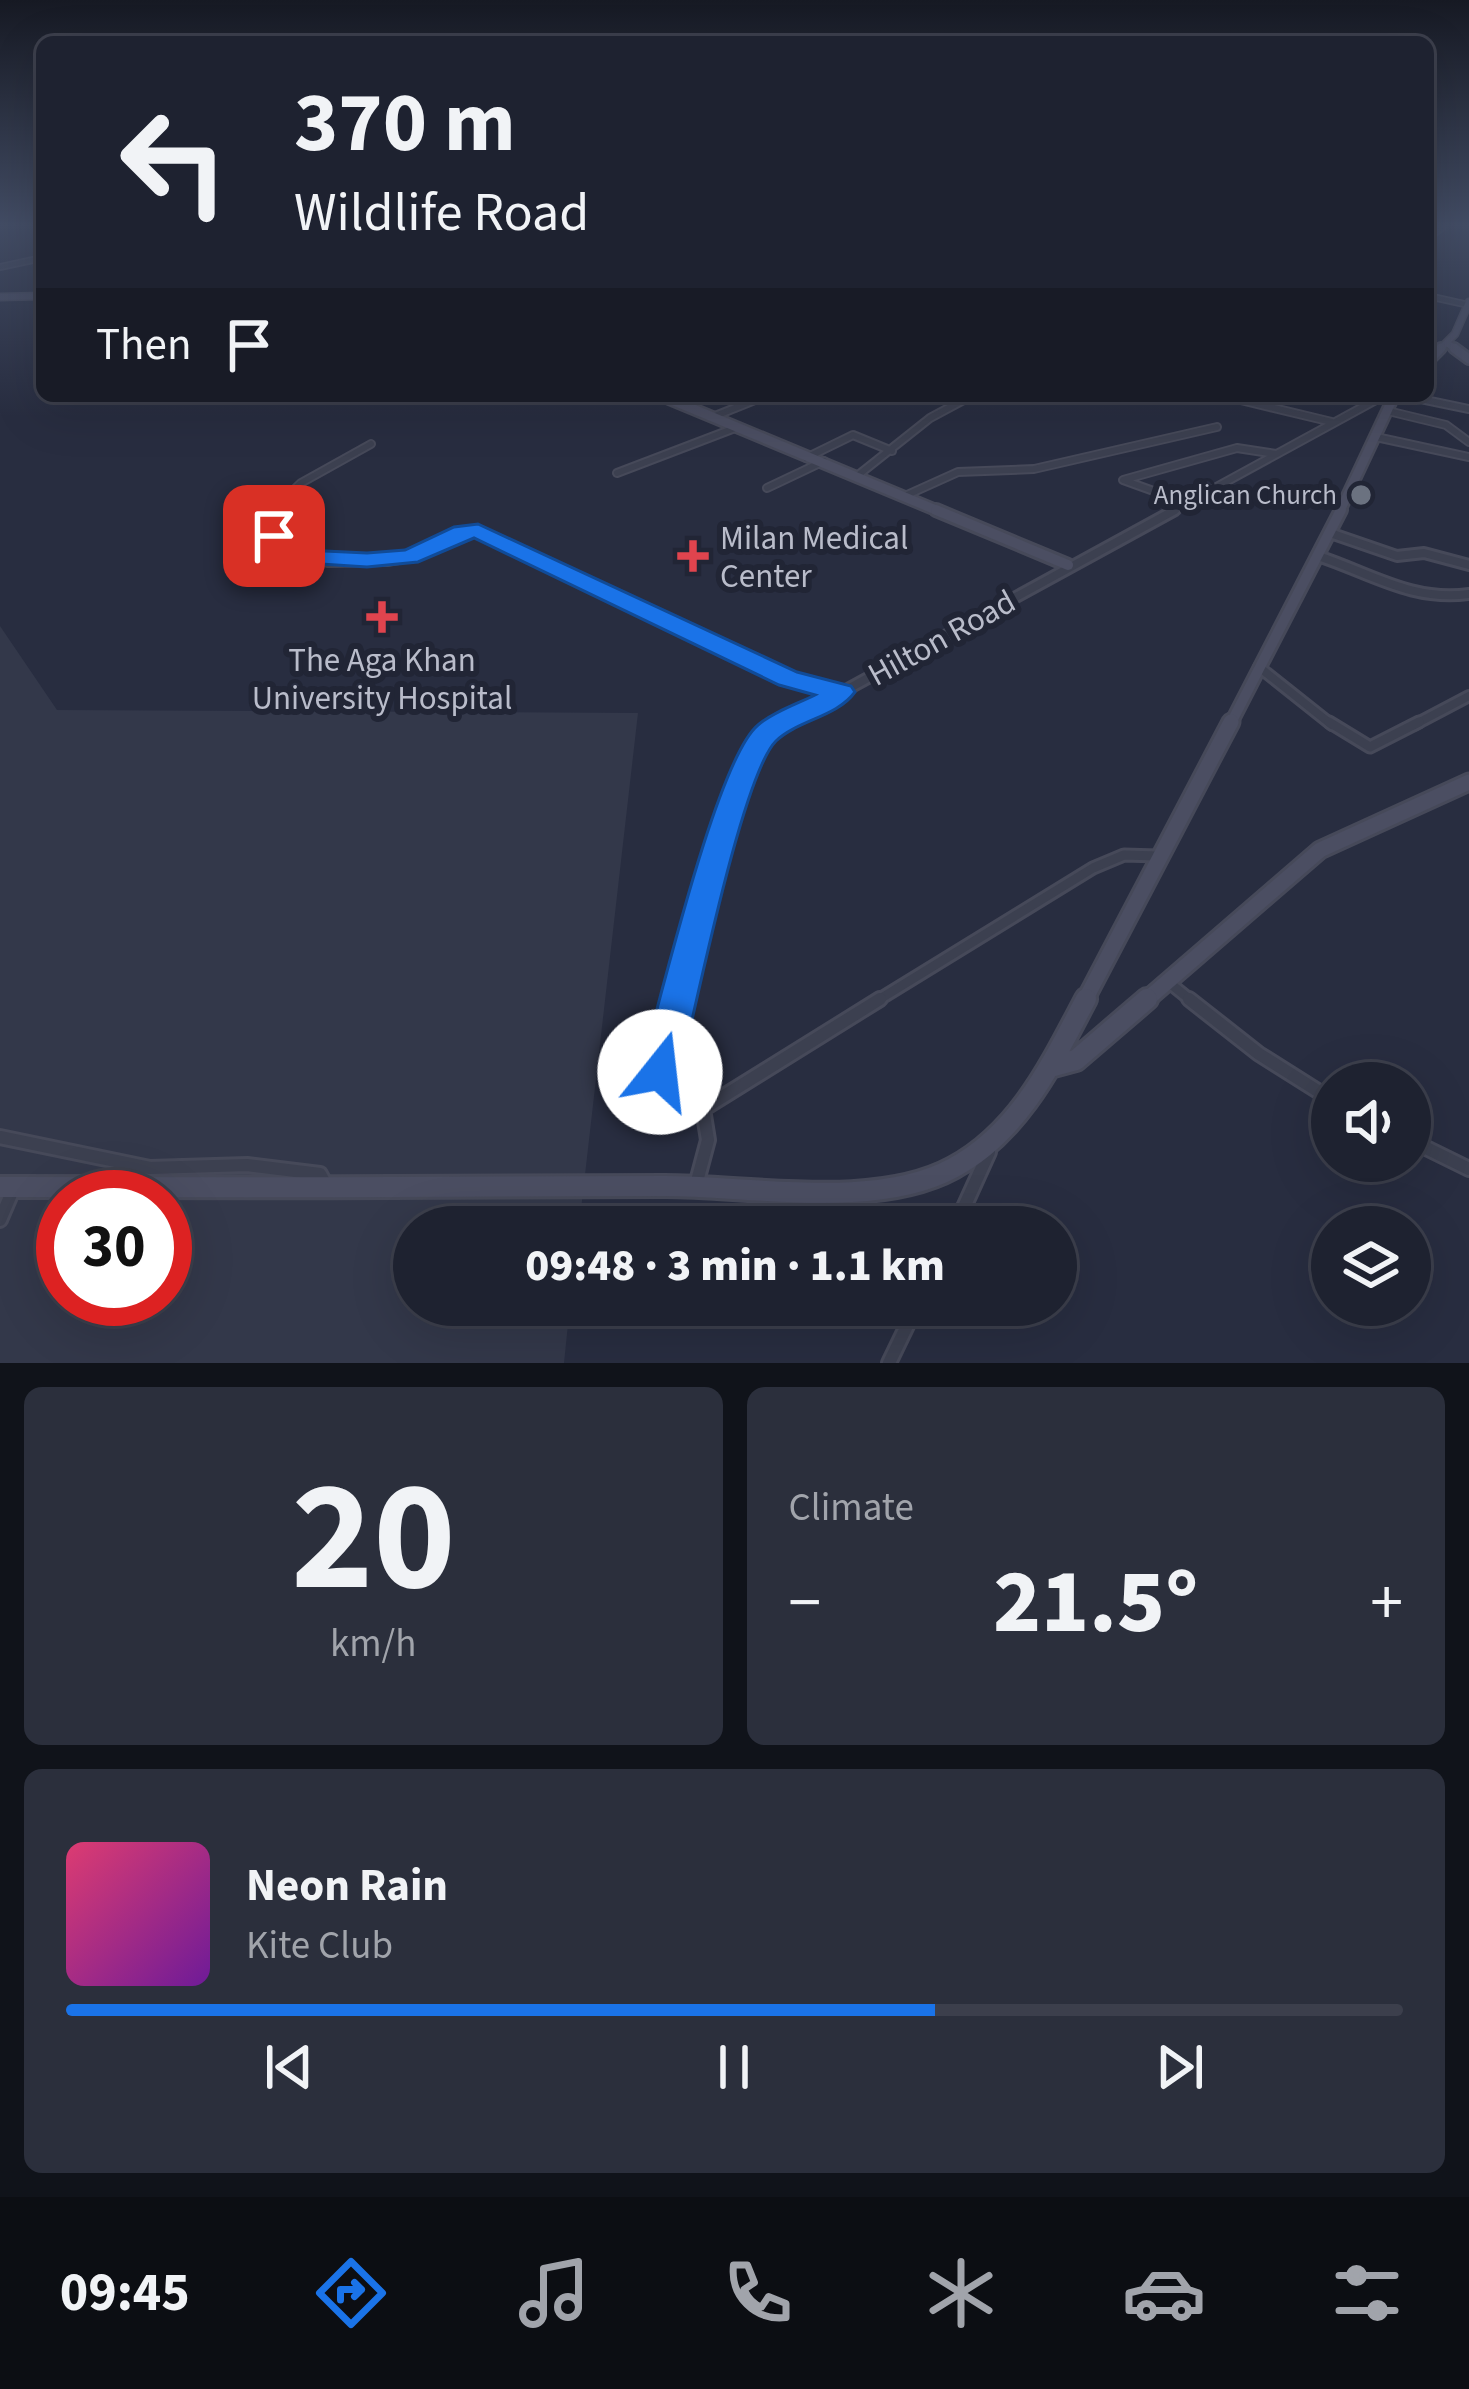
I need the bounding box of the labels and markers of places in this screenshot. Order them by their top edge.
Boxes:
place label: Anglican Church [1154,476,1337,515]
marker: Anglican Church [1348,482,1374,508]
pin [223,485,325,587]
place label: Milan Medical Center [720,515,908,600]
marker: Milan Medical Center [677,540,709,572]
marker: The Aga Khan University Hospital [366,601,398,633]
place label: The Aga Khan University Hospital [252,637,512,722]

